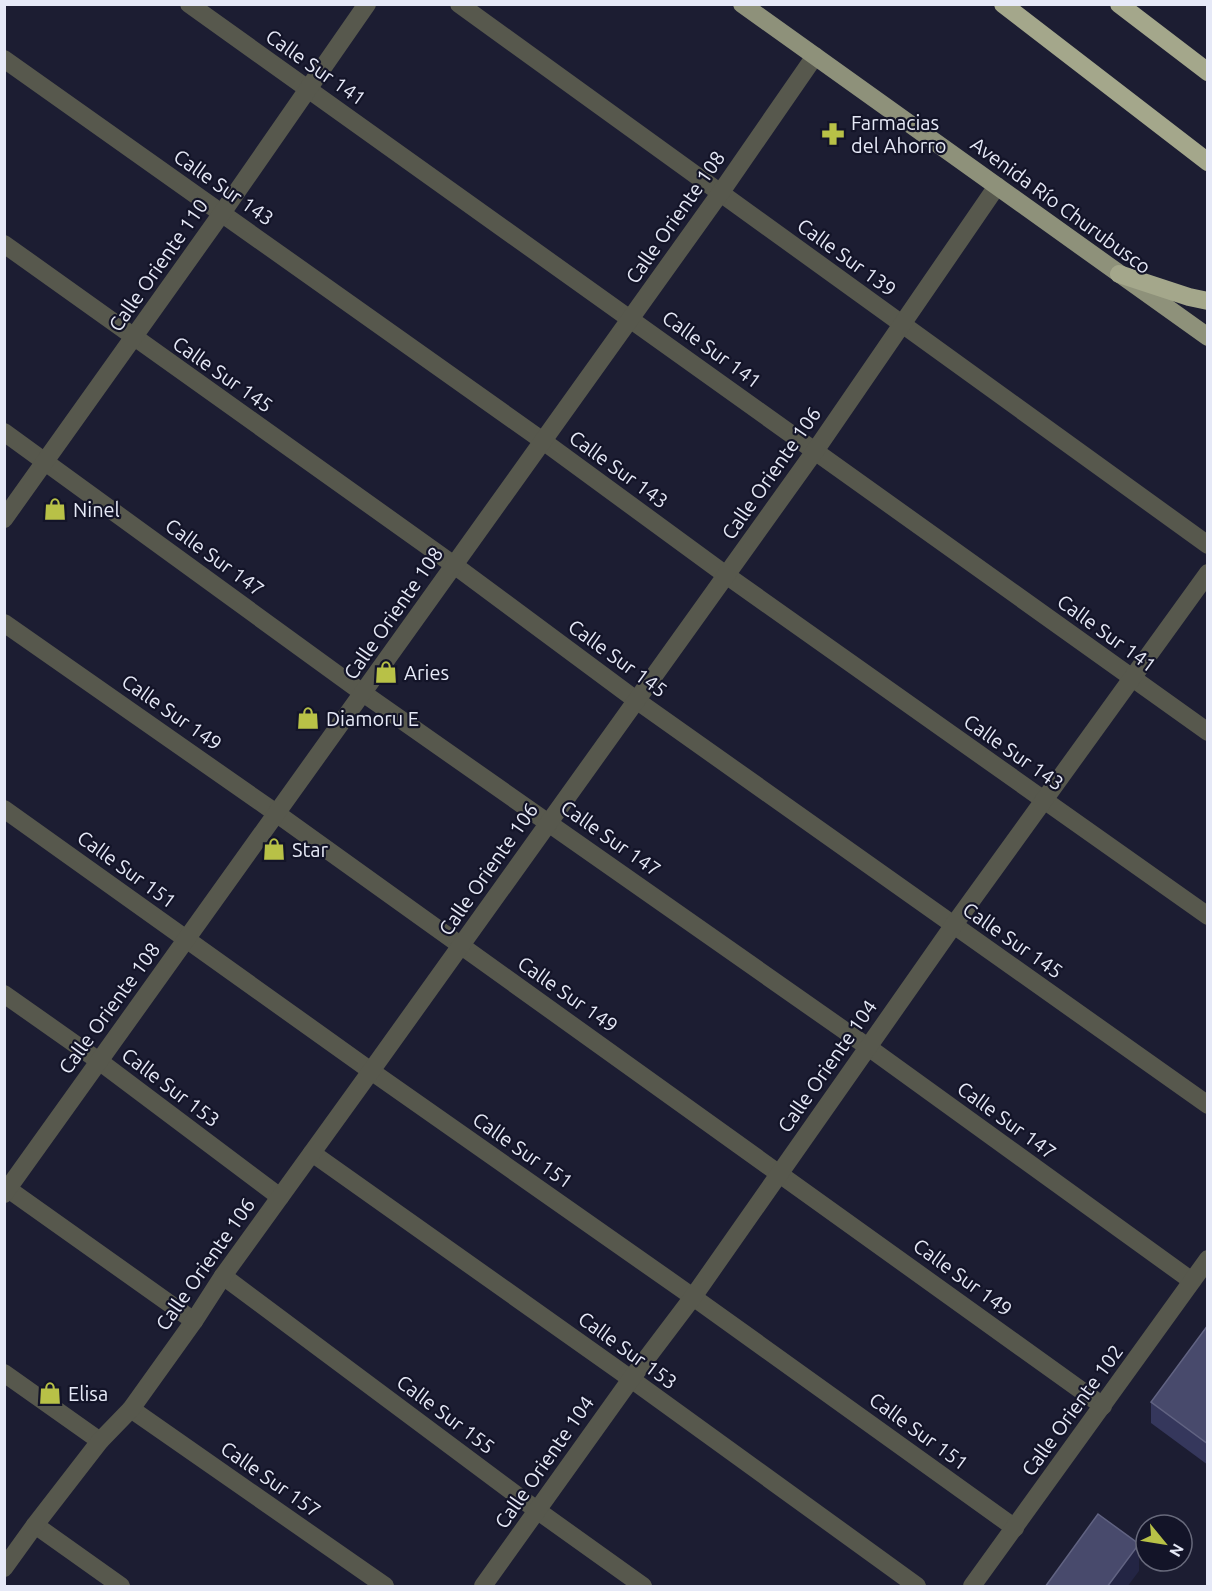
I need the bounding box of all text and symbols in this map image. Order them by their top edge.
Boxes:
street label: Calle Sur 141 [262,24,370,110]
place label: Farmacias del Ahorro [851,111,947,157]
pharmacy icon: Farmacias del Ahorro [820,121,846,147]
street label: Avenida Río Churubusco [967,132,1155,278]
street label: Calle Sur 143 [170,144,278,230]
street label: Calle Oriente 108 [621,146,729,288]
street label: Calle Oriente 110 [104,194,212,336]
street label: Calle Sur 139 [793,213,901,301]
street label: Calle Sur 141 [658,305,766,393]
street label: Calle Sur 145 [169,331,277,417]
street label: Calle Oriente 106 [717,402,825,544]
street label: Calle Sur 143 [565,425,673,513]
shop icon: Ninel [42,496,68,522]
place label: Ninel [73,498,120,521]
street label: Calle Sur 147 [161,513,269,601]
street label: Calle Oriente 108 [339,542,447,684]
street label: Calle Sur 141 [1053,589,1161,677]
street label: Calle Sur 145 [564,614,672,702]
shop icon: Aries [373,659,399,685]
place label: Aries [404,661,449,684]
street label: Calle Sur 149 [118,669,226,755]
shop icon: Diamoru E [295,705,321,731]
place label: Diamoru E [326,707,419,730]
street label: Calle Sur 143 [960,709,1068,795]
street label: Calle Sur 147 [557,795,665,881]
street label: Calle Oriente 106 [434,798,542,940]
street label: Calle Sur 151 [73,825,181,913]
shop icon: Star [261,836,287,862]
place label: Star [292,838,329,861]
street label: Calle Sur 145 [959,897,1067,983]
street label: Calle Oriente 108 [54,938,164,1078]
street label: Calle Sur 149 [514,951,622,1037]
street label: Calle Oriente 104 [773,995,881,1137]
street label: Calle Sur 153 [118,1043,224,1131]
street label: Calle Sur 147 [953,1076,1061,1164]
street label: Calle Sur 151 [469,1107,577,1193]
street label: Calle Oriente 106 [151,1193,259,1335]
street label: Calle Sur 149 [909,1233,1017,1321]
street label: Calle Sur 153 [574,1306,682,1394]
street label: Calle Oriente 102 [1017,1340,1127,1480]
street label: Calle Sur 155 [393,1370,499,1458]
shop icon: Elisa [37,1380,63,1406]
place label: Elisa [68,1382,108,1405]
street label: Calle Sur 151 [865,1387,973,1475]
street label: Calle Oriente 104 [490,1391,598,1533]
street label: Calle Sur 157 [217,1436,325,1522]
north arrow [1134,1513,1194,1573]
text: N [1166,1541,1188,1560]

